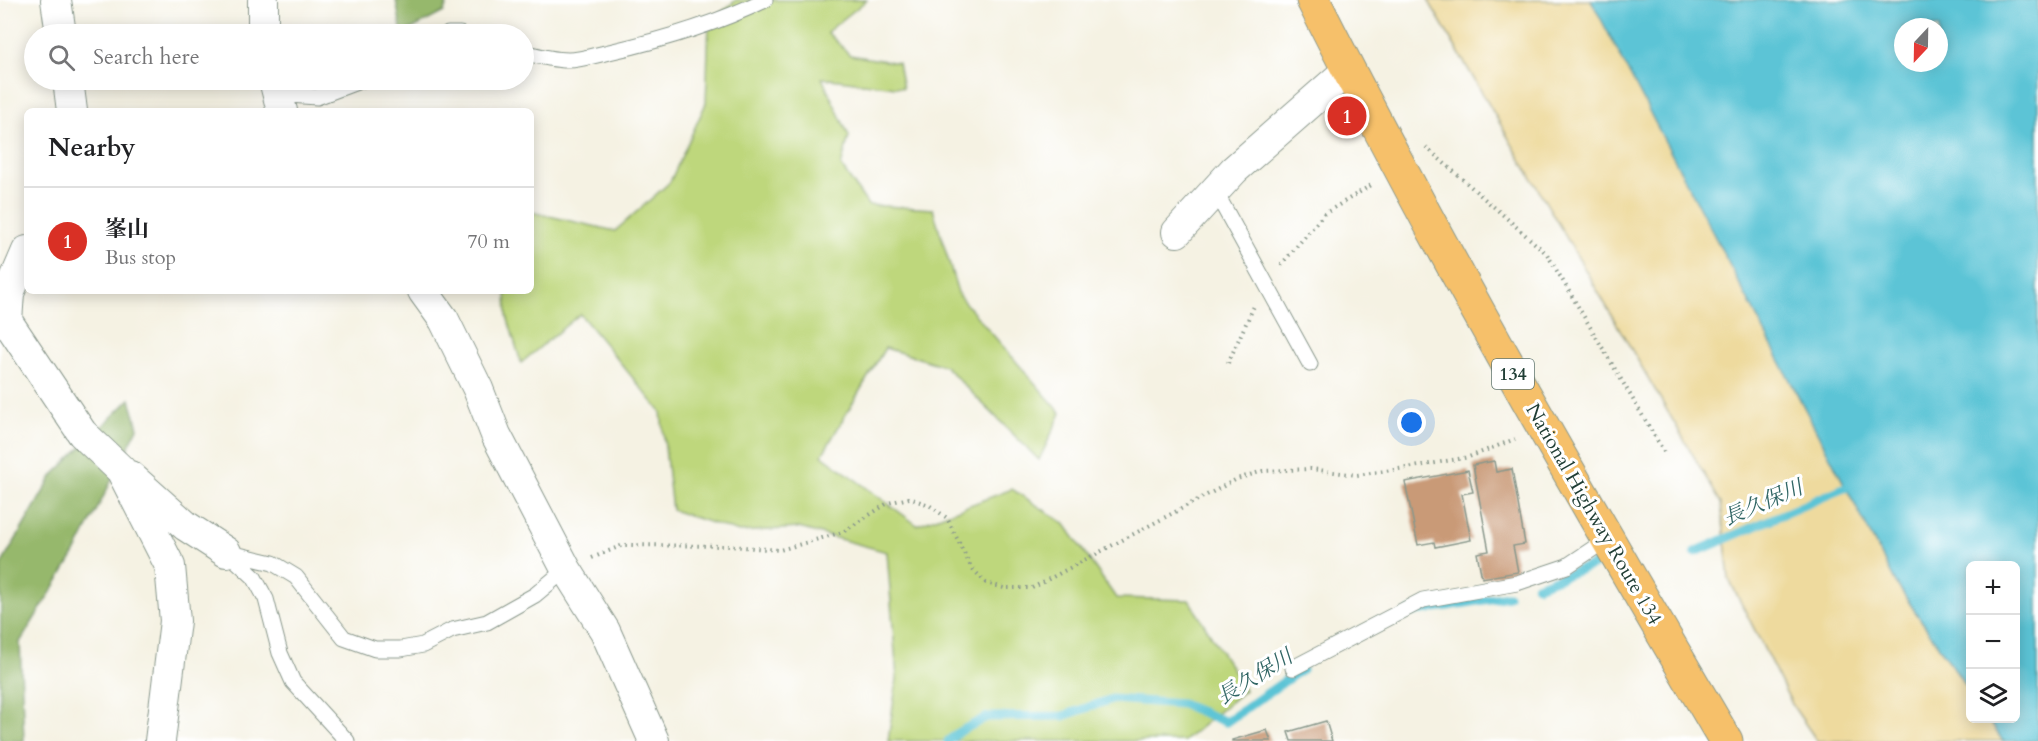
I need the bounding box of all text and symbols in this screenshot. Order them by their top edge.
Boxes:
north arrow [1894,18,1948,72]
search box [24,24,534,90]
icon: search [45,41,78,74]
text: Search here [93,42,200,72]
pin: 1 [1328,94,1366,138]
text: Nearby [48,130,136,165]
text: 峯山 [105,214,149,244]
text: 1 [62,228,73,255]
text: 70 m [467,228,510,255]
text: Bus stop [105,244,176,271]
road number: 134 [1492,359,1534,389]
street label: National Highway Route 134 [1520,398,1668,630]
your location [1397,408,1426,437]
water label: 長久保川 [1719,472,1809,533]
map controls [1966,561,2020,723]
button: + [1966,561,2020,615]
button: − [1966,615,2020,669]
water label: 長久保川 [1212,641,1300,712]
button: layers [1966,669,2020,723]

